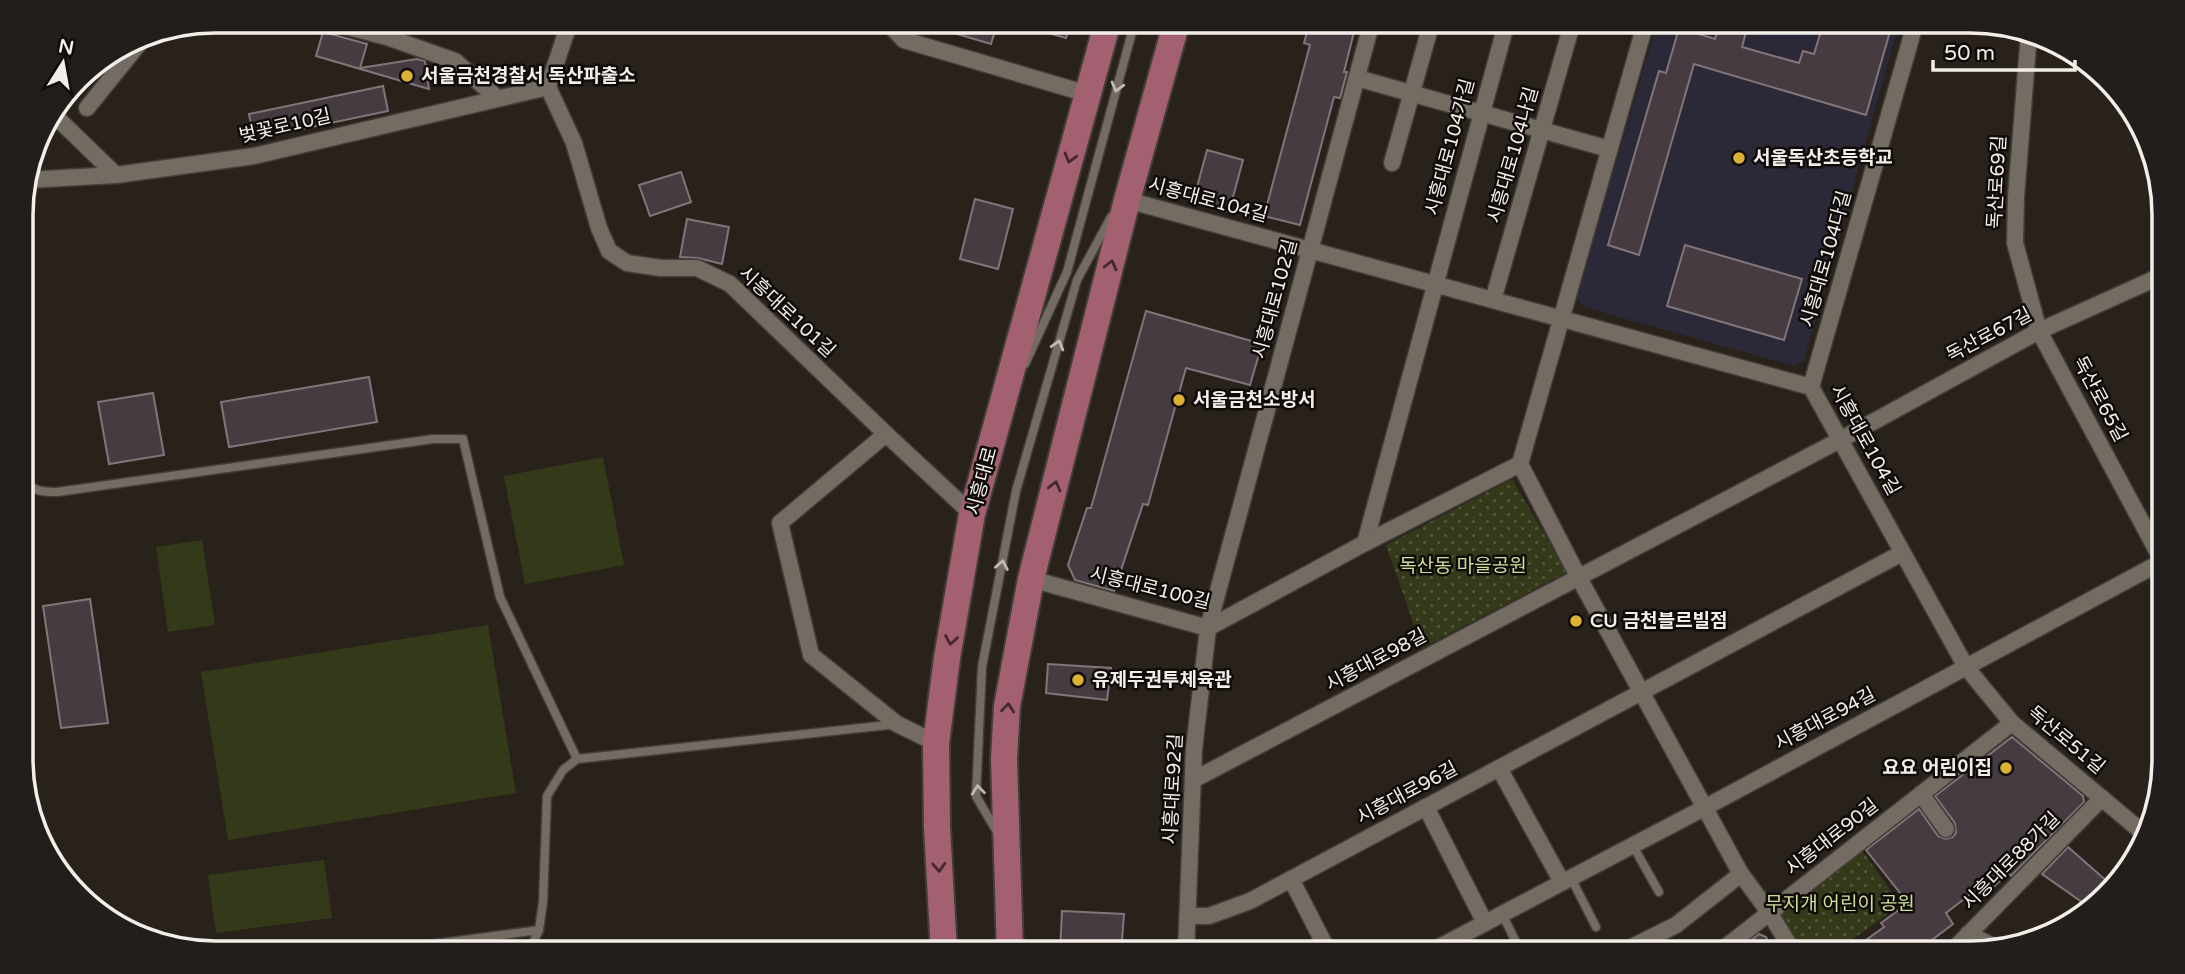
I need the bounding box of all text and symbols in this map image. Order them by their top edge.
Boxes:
north arrow [28,28,98,98]
scale bar [1933,28,2075,72]
text: N [56,35,76,60]
text: 50 m [1944,41,1995,66]
place label: 서울금천경찰서 독산파출소 [421,65,636,87]
marker: 서울금천경찰서 독산파출소 [399,68,415,84]
street label: 시흥대로104가길 [1421,76,1479,218]
one-way arrow [1111,81,1125,93]
street label: 시흥대로104나길 [1483,84,1543,226]
street label: 벚꽃로10길 [237,105,333,147]
street label: 독산로69길 [1984,135,2010,229]
place label: 서울독산초등학교 [1753,147,1893,169]
marker: 서울독산초등학교 [1731,150,1747,166]
one-way arrow [1064,152,1079,164]
street label: 시흥대로104길 [1146,173,1270,227]
street label: 시흥대로104다길 [1796,188,1856,330]
street label: 시흥대로102길 [1248,237,1302,361]
one-way arrow [1103,260,1117,272]
street label: 시흥대로101길 [734,262,840,362]
street label: 독산로67길 [1942,303,2036,367]
one-way arrow [1050,339,1065,351]
street label: 독산로65길 [2068,352,2132,446]
street label: 시흥대로104길 [1826,381,1904,499]
place label: 서울금천소방서 [1193,389,1315,411]
marker: 서울금천소방서 [1171,392,1187,408]
street label: 시흥대로 [962,444,1002,518]
one-way arrow [1047,480,1061,492]
park label: 독산동 마을공원 [1399,555,1527,577]
one-way arrow [993,559,1008,571]
street label: 시흥대로100길 [1088,562,1212,614]
place label: CU 금천블르빌점 [1590,610,1727,632]
marker: CU 금천블르빌점 [1568,613,1584,629]
street label: 시흥대로98길 [1322,624,1430,696]
one-way arrow [944,634,959,646]
place label: 유제두권투체육관 [1092,669,1232,691]
marker: 유제두권투체육관 [1070,672,1086,688]
street label: 시흥대로94길 [1771,683,1879,755]
street label: 독산로51길 [2023,701,2109,779]
one-way arrow [1000,703,1015,714]
street label: 시흥대로92길 [1159,733,1187,845]
street label: 시흥대로96길 [1353,757,1461,829]
place label: 요요 어린이집 [1882,757,1992,779]
marker: 요요 어린이집 [1998,760,2014,776]
one-way arrow [971,784,986,795]
street label: 시흥대로90길 [1781,794,1883,880]
street label: 시흥대로88가길 [1958,808,2064,914]
one-way arrow [932,861,947,872]
park label: 무지개 어린이 공원 [1765,893,1915,915]

